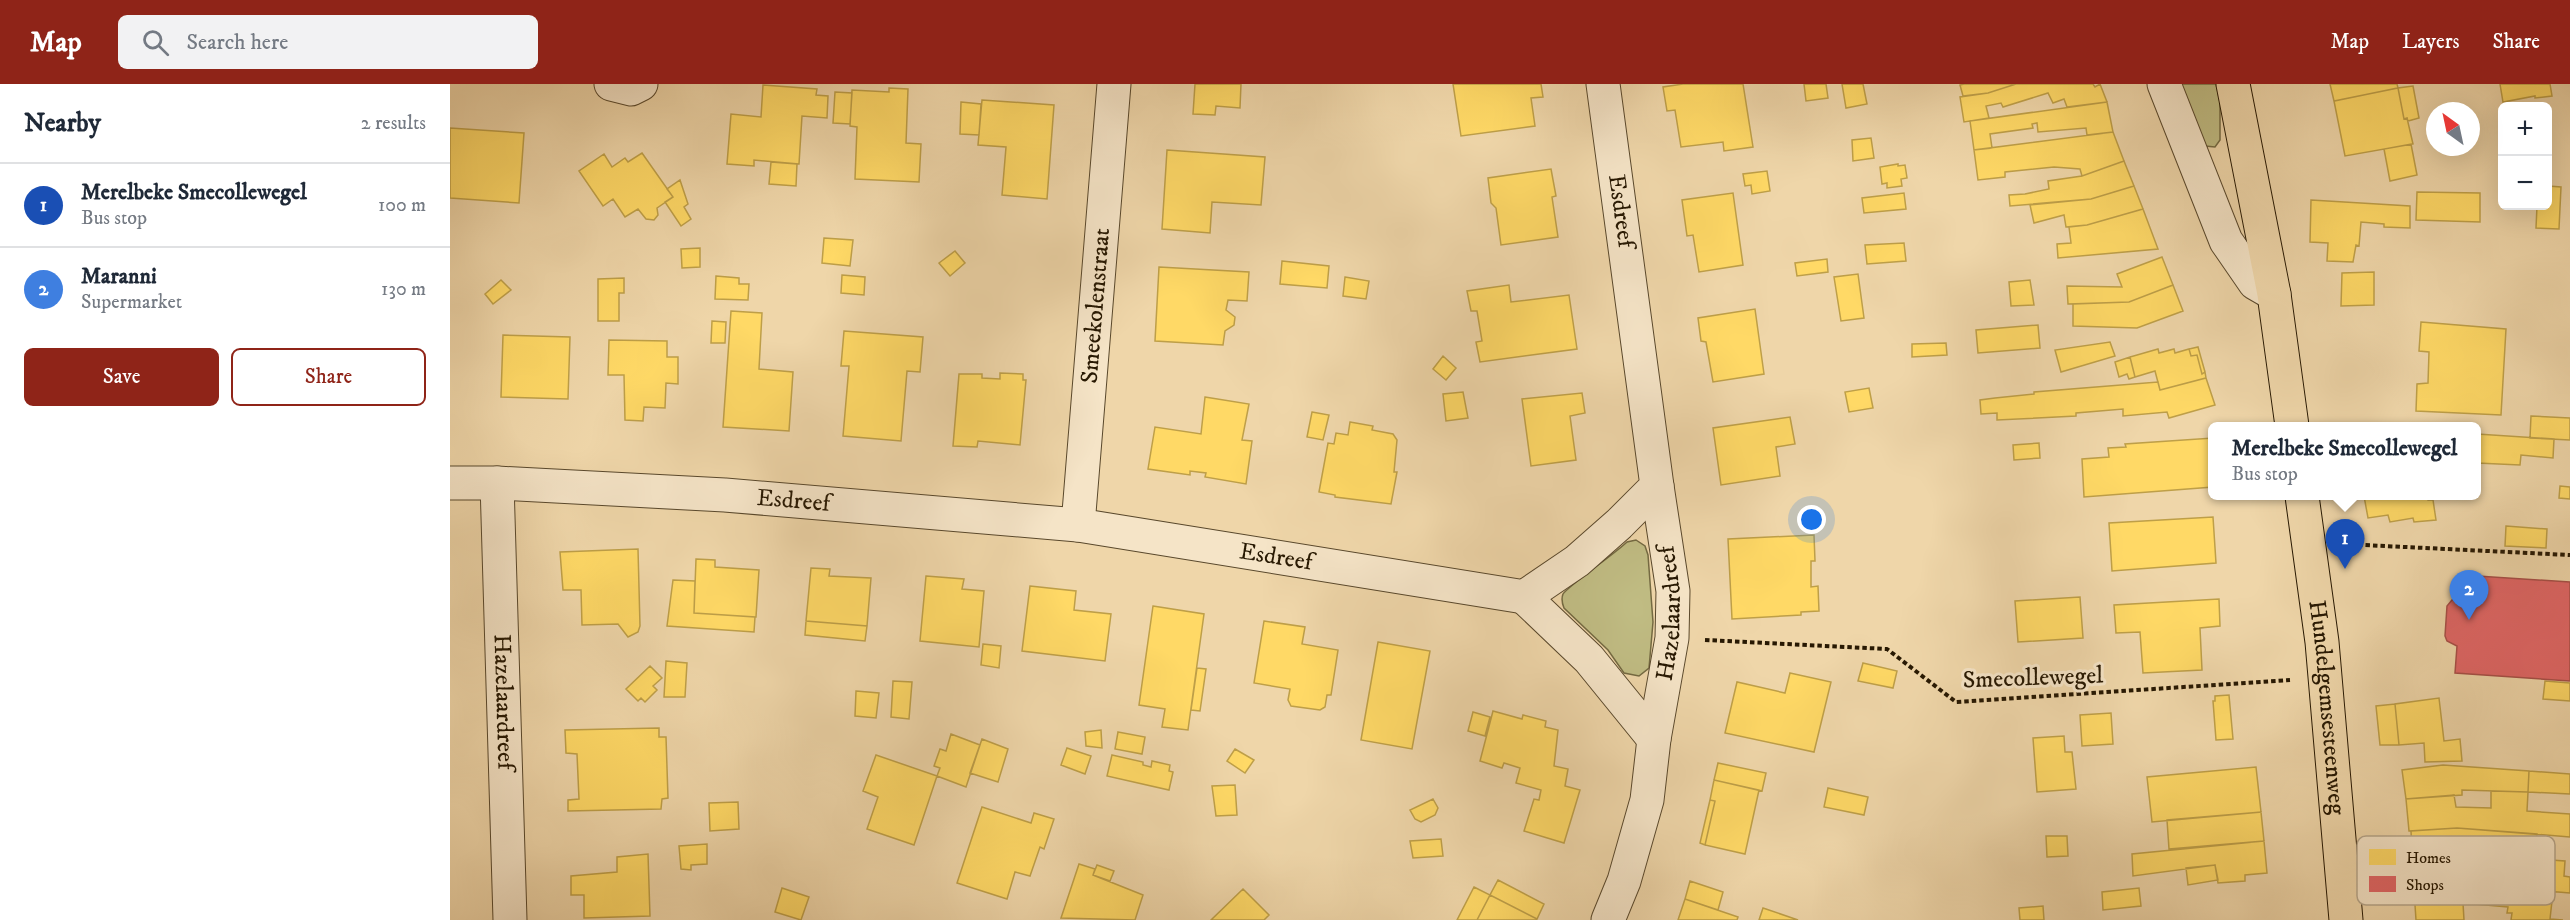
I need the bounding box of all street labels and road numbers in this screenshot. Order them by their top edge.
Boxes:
street label: Esdreef [1601,173,1641,253]
street label: Smeekolenstraat [1075,226,1117,385]
street label: Esdreef [756,483,835,519]
street label: Esdreef [1237,536,1318,578]
street label: Hazelaardreef [1650,540,1688,683]
street label: Hundelgemsesteenweg [2301,598,2352,816]
street label: Hazelaardreef [487,634,521,773]
street label: Smecollewegel [1962,661,2105,695]

